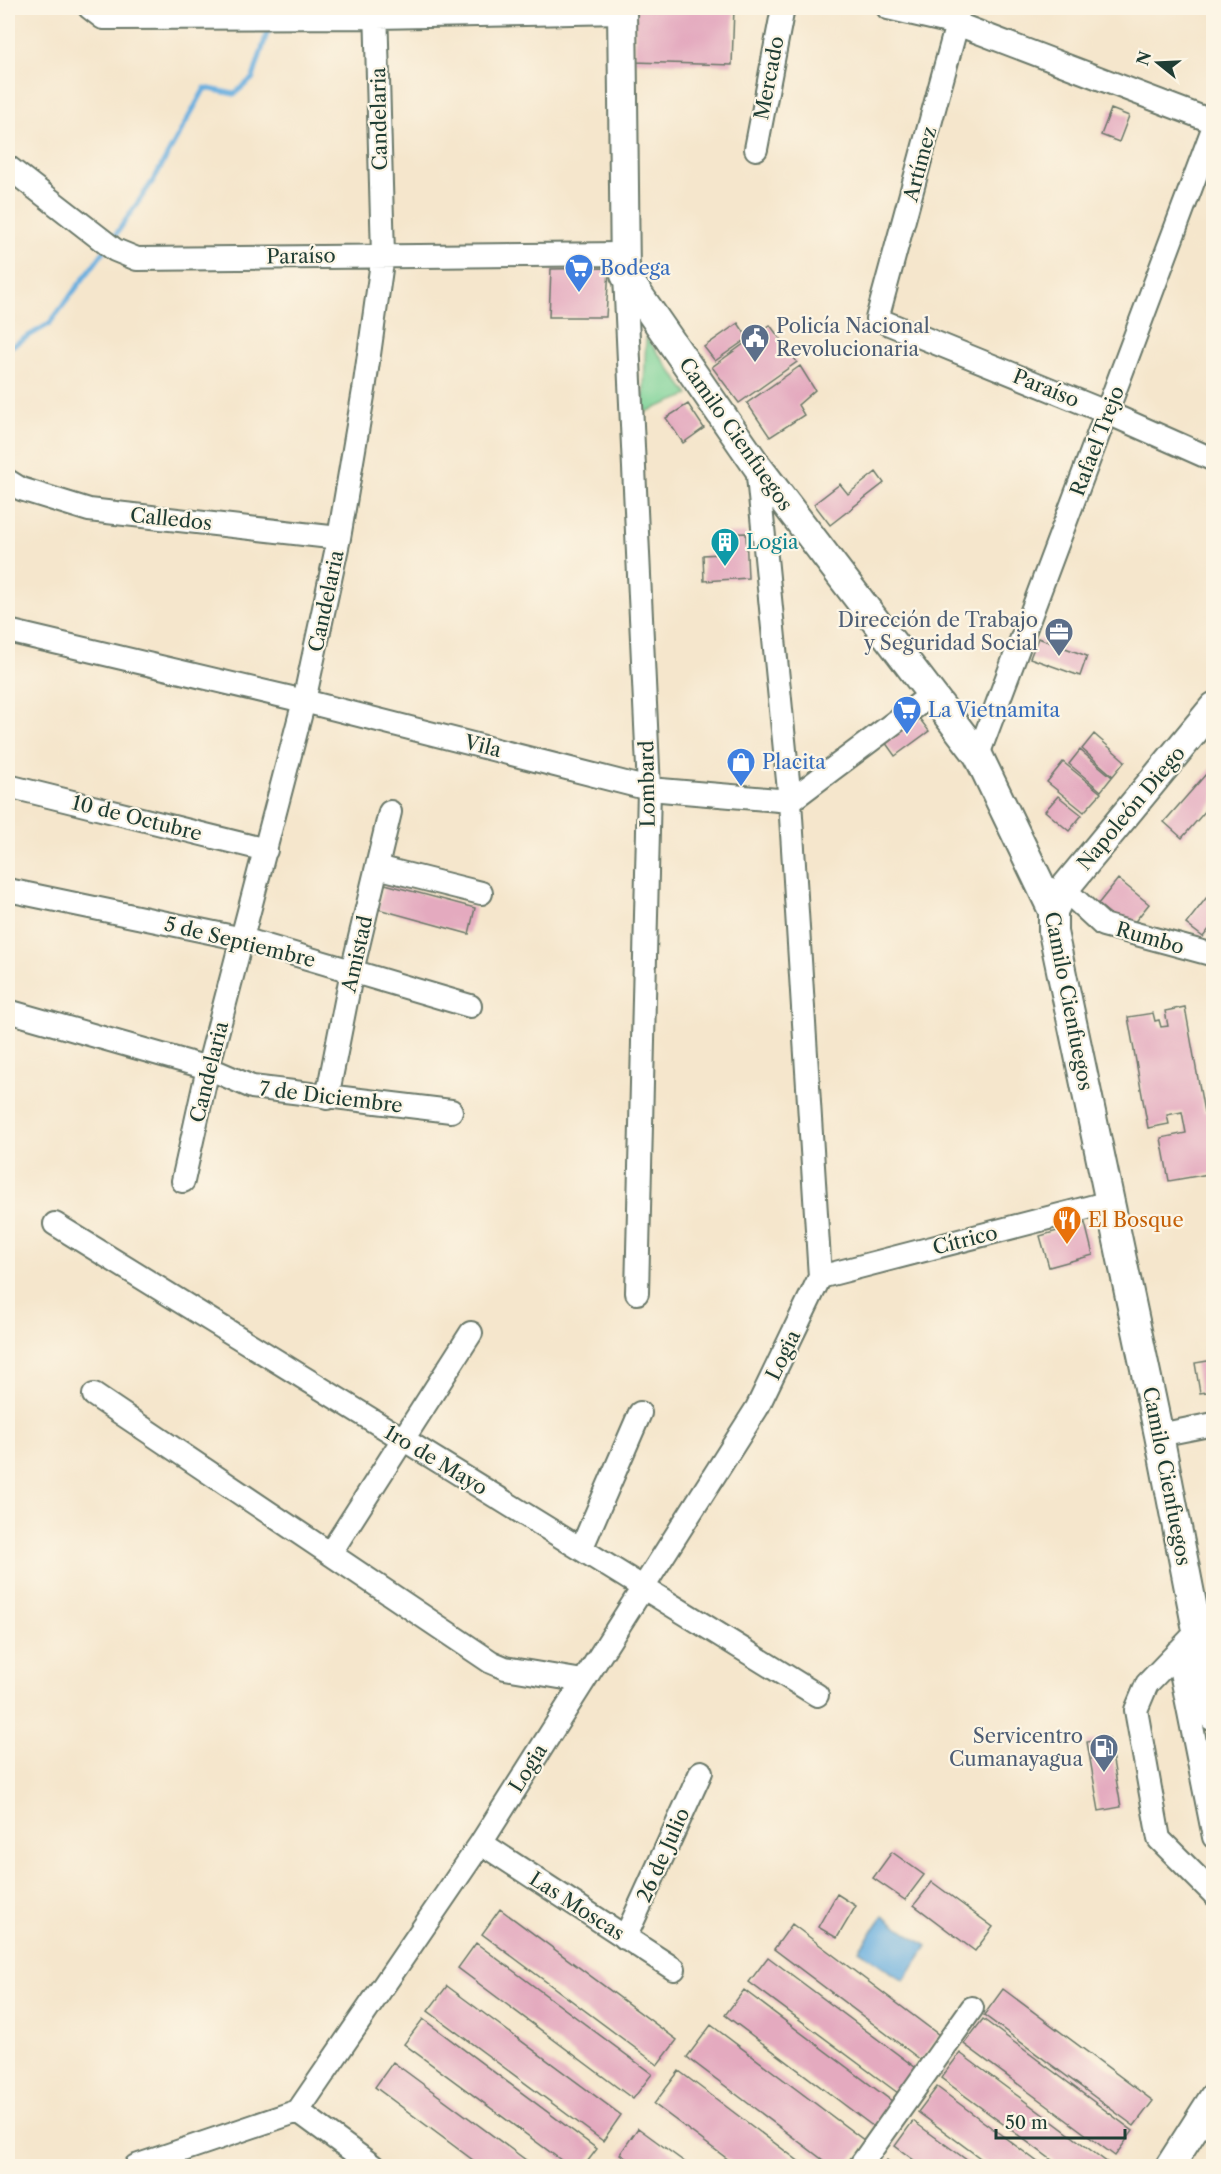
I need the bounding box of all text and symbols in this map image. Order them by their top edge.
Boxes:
north arrow [1128,33,1188,93]
street label: Mercado [749,34,789,122]
text: N [1132,49,1155,68]
street label: Candelaria [366,67,392,171]
street label: Artímez [898,124,941,205]
street label: Paraíso [266,243,336,269]
supermarket icon: Bodega [563,252,595,294]
place label: Bodega [600,256,671,280]
place label: Policía Nacional Revolucionaria [776,314,930,361]
public building icon: Policía Nacional Revolucionaria [739,322,771,364]
street label: Camilo Cienfuegos [674,353,798,515]
street label: Paraíso [1009,364,1083,412]
street label: Rafael Trejo [1065,383,1129,499]
street label: Calledos [129,503,213,535]
building icon: Logia [709,526,741,568]
place label: Logia [746,530,799,554]
street label: Candelaria [304,547,349,654]
place label: Dirección de Trabajo y Seguridad Social [838,608,1038,655]
office icon: Dirección de Trabajo y Seguridad Social [1043,616,1075,658]
supermarket icon: La Vietnamita [891,694,923,736]
place label: La Vietnamita [928,698,1061,722]
street label: Vila [461,730,504,762]
street label: Lombard [634,740,660,828]
street label: Napoleón Diego [1072,741,1190,875]
shop icon: Placita [725,746,757,788]
place label: Placita [762,750,826,774]
street label: 10 de Octubre [70,790,204,846]
street label: Camilo Cienfuegos [1040,910,1098,1092]
street label: 5 de Septiembre [162,912,318,972]
street label: Amistad [336,913,377,996]
street label: Rumbo [1113,917,1187,959]
street label: Candelaria [185,1018,233,1125]
street label: 7 de Diciembre [258,1076,404,1118]
restaurant icon: El Bosque [1051,1204,1083,1246]
place label: El Bosque [1088,1208,1184,1232]
street label: Cítrico [930,1220,1000,1260]
street label: Logia [761,1326,805,1384]
street label: Camilo Cienfuegos [1138,1385,1196,1567]
street label: 1ro de Mayo [380,1420,492,1500]
place label: Servicentro Cumanayagua [949,1724,1083,1771]
fuel station icon: Servicentro Cumanayagua [1088,1732,1120,1774]
street label: Logia [504,1739,552,1797]
street label: 26 de Julio [632,1804,694,1906]
street label: Las Moscas [525,1866,629,1946]
scale bar [996,2102,1125,2140]
text: 50 m [1005,2112,1048,2134]

